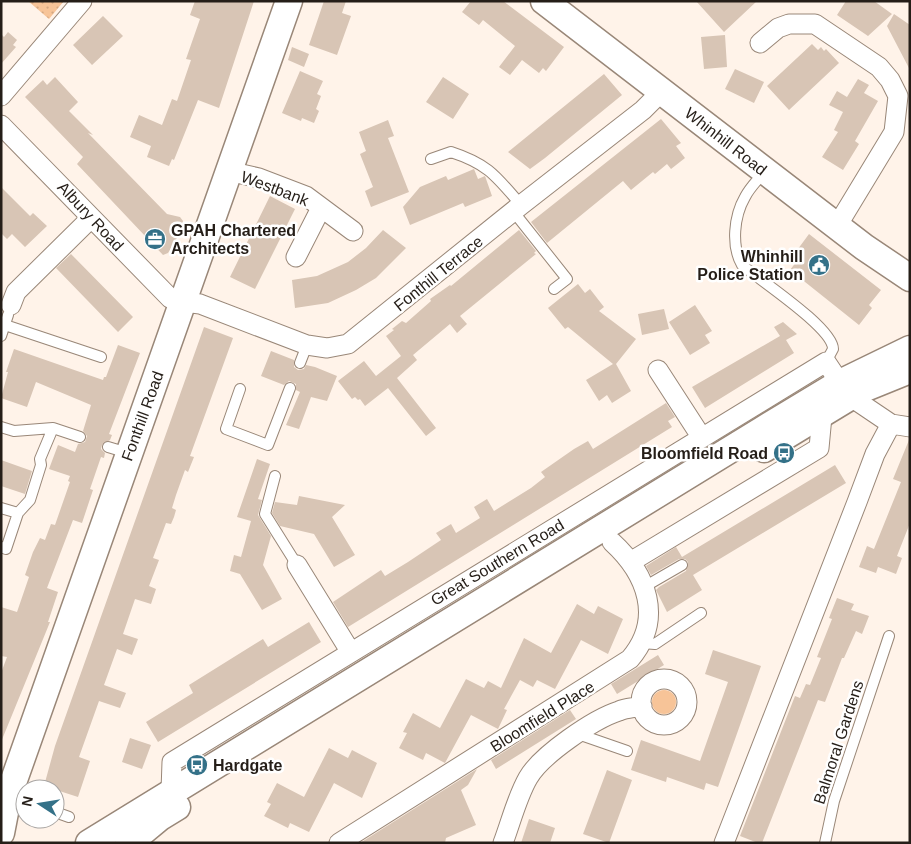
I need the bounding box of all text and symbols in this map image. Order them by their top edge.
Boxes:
street label: Whinhill Road [682,104,770,178]
street label: Westbank [239,168,312,209]
street label: Albury Road [54,178,127,254]
place label: GPAH Chartered Architects [171,222,296,257]
office icon: GPAH Chartered Architects [143,227,167,251]
street label: Fonthill Terrace [391,232,486,314]
place label: Whinhill Police Station [697,248,803,283]
public building icon: Whinhill Police Station [807,253,831,277]
street label: Fonthill Road [118,369,167,463]
bus stop icon: Bloomfield Road [772,441,796,465]
place label: Bloomfield Road [641,445,768,462]
street label: Great Southern Road [428,516,567,609]
street label: Bloomfield Place [487,678,597,755]
street label: Balmoral Gardens [810,678,866,806]
bus stop icon: Hardgate [185,753,209,777]
place label: Hardgate [213,757,282,774]
north arrow [15,779,65,829]
text: N [18,795,36,808]

